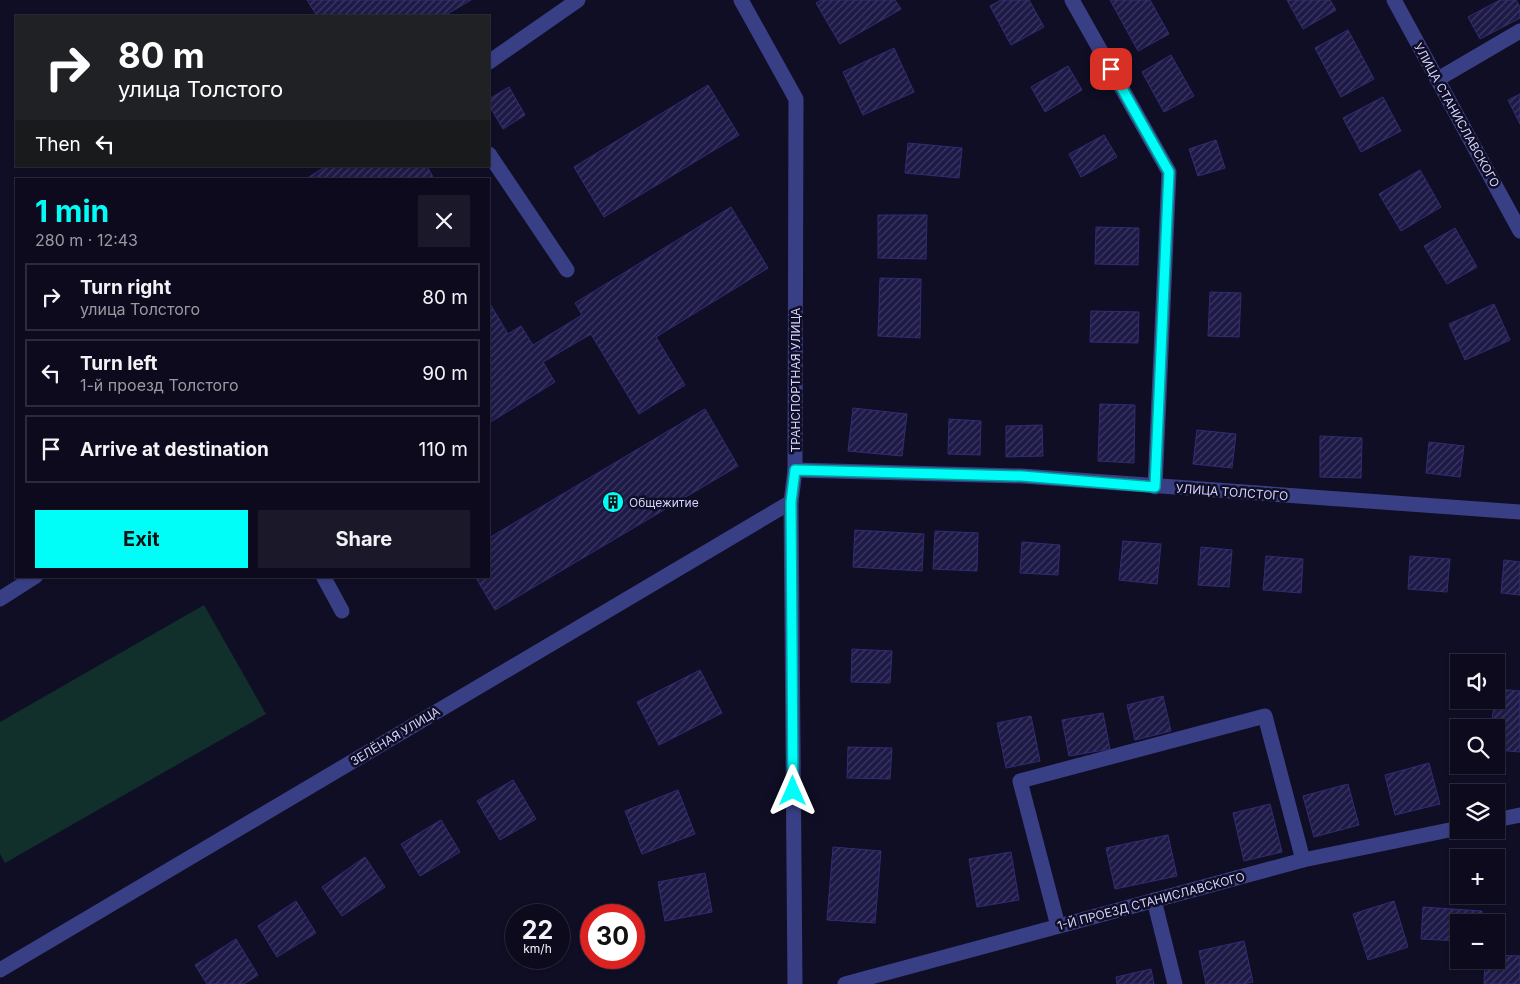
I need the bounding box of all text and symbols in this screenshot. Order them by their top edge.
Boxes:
text: 80 m [118,34,205,76]
icon: right [35,35,100,100]
street label: УЛИЦА СТАНИСЛАВСКОГО [1411,40,1503,190]
pin [1090,48,1132,90]
icon: arrive [1097,55,1125,83]
text: улица Толстого [118,76,283,102]
icon: left [91,130,119,158]
text: Then [35,133,81,156]
text: 1 min [35,193,109,229]
button: close [418,195,470,247]
text: 280 m · 12:43 [35,230,138,250]
text: Turn right [80,276,171,299]
icon: right [37,283,65,311]
text: 80 m [422,286,468,309]
text: улица Толстого [80,299,200,319]
street label: ТРАНСПОРТНАЯ УЛИЦА [788,308,803,452]
text: Turn left [80,352,158,375]
icon: left [37,359,65,387]
text: 90 m [422,362,468,385]
text: 1-й проезд Толстого [80,375,239,395]
icon: arrive [37,435,65,463]
text: Arrive at destination [80,438,269,461]
text: 110 m [419,438,468,461]
street label: УЛИЦА ТОЛСТОГО [1175,481,1289,503]
building icon: Общежитие [601,490,625,514]
place label: Общежитие [629,495,699,510]
button: Exit [35,510,248,568]
button: Share [258,510,470,568]
map controls [1450,654,1505,969]
button: sound [1450,654,1505,709]
street label: ЗЕЛЁНАЯ УЛИЦА [348,703,442,769]
button: search [1450,719,1505,774]
position arrow [766,764,818,816]
button: layers [1450,784,1505,839]
button: + [1450,849,1505,904]
street label: 1-Й ПРОЕЗД СТАНИСЛАВСКОГО [1056,869,1246,933]
speed limit sign: 30 [580,904,645,969]
button: − [1450,914,1505,969]
text: 22 [522,915,553,945]
text: km/h [523,941,552,956]

